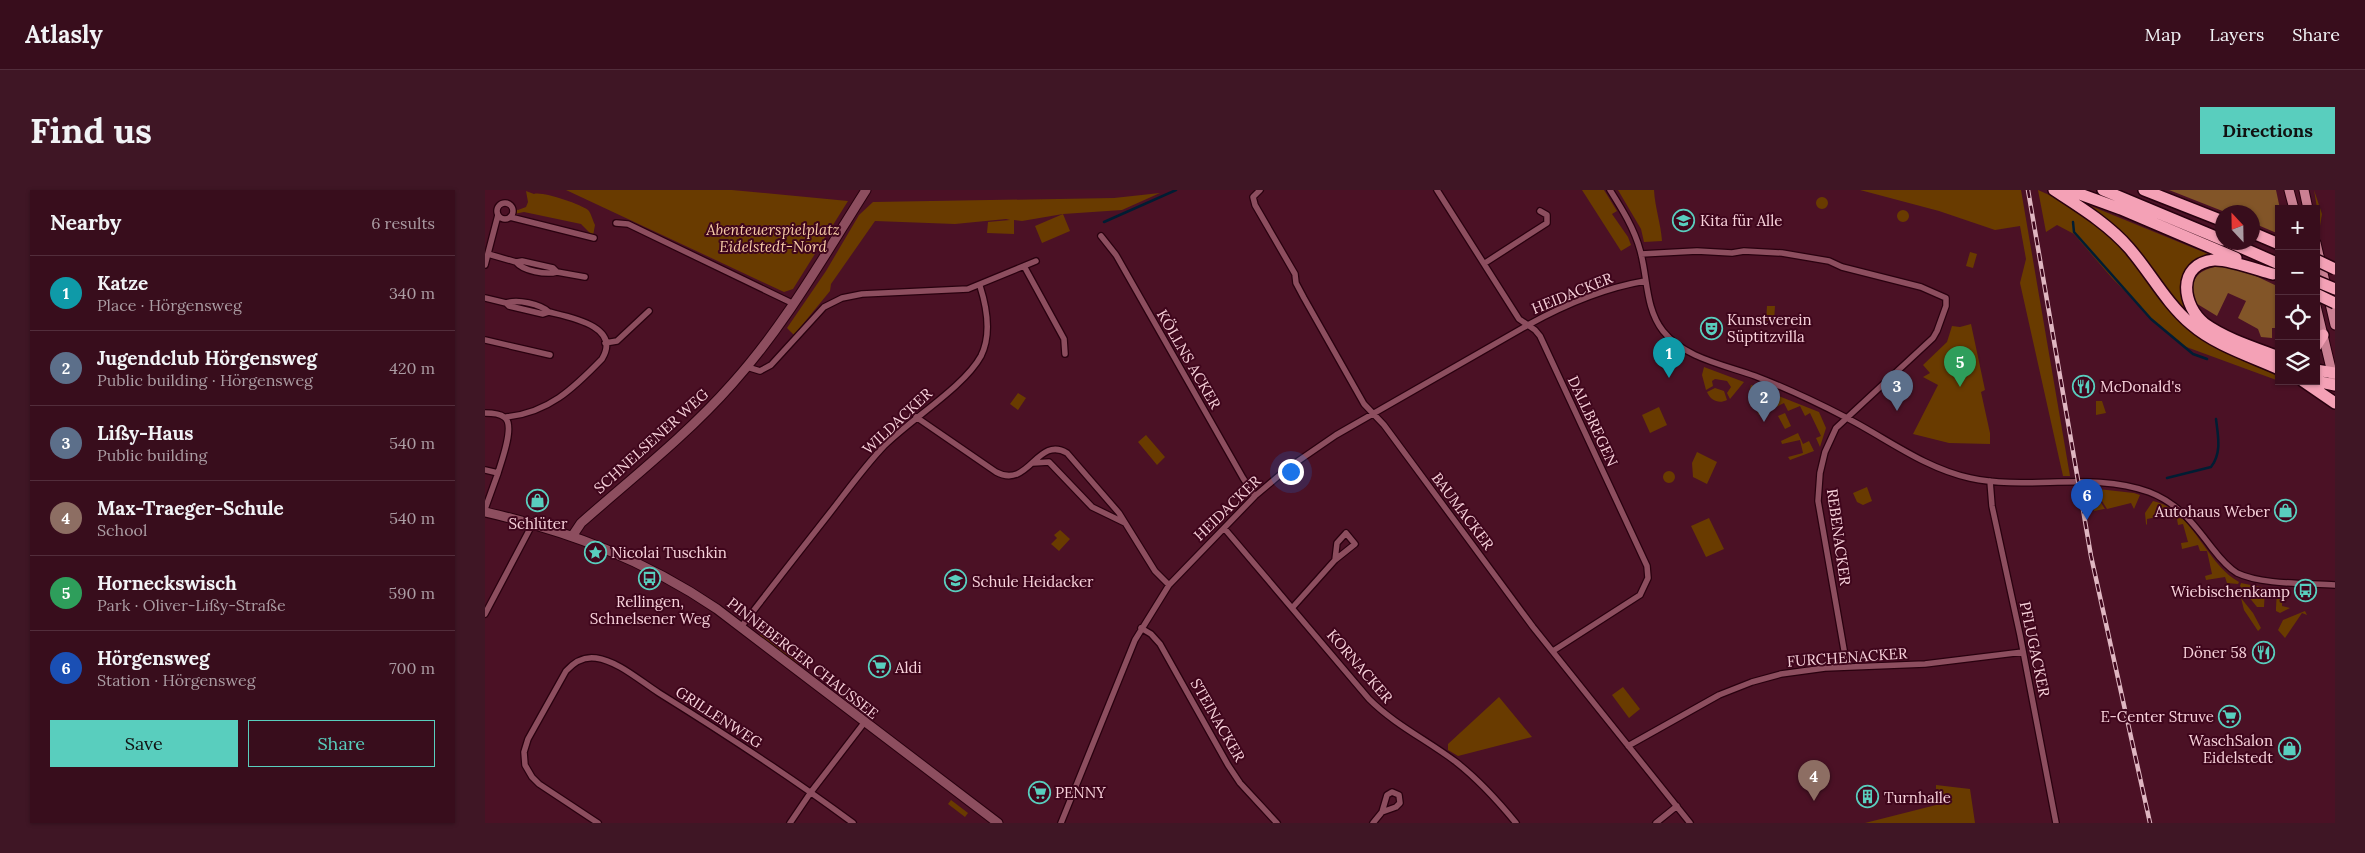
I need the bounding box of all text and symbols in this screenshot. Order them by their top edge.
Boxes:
text: Atlasly [25,19,103,50]
text: Map [2145,23,2181,46]
text: Layers [2209,23,2264,46]
text: Share [2292,23,2340,46]
button: Directions [2200,107,2335,154]
text: Find us [30,108,152,153]
north arrow [2215,205,2260,250]
map controls [2275,205,2320,385]
button: + [2275,205,2320,250]
school or university icon: Kita für Alle [1672,208,1696,232]
text: Nearby [50,209,121,236]
place label: Kita für Alle [1700,211,1782,230]
text: 6 results [371,213,435,233]
park label: Abenteuerspielplatz Eidelstedt-Nord [705,220,840,256]
button: − [2275,250,2320,295]
street label: HEIDACKER [1529,268,1616,318]
text: Katze [97,271,148,295]
text: 1 [63,283,69,303]
text: 340 m [389,283,435,303]
text: Place · Hörgensweg [97,295,242,315]
button: locate [2275,295,2320,340]
street label: KÖLLNS ACKER [1153,306,1225,413]
place label: Kunstverein Süptitzvilla [1727,310,1812,346]
theatre icon: Kunstverein Süptitzvilla [1699,316,1723,340]
pin: 1 [1653,337,1685,378]
button: layers [2275,340,2320,385]
text: Jugendclub Hörgensweg [97,346,317,370]
pin: 5 [1944,346,1976,387]
text: 2 [62,358,70,378]
text: 420 m [389,358,435,378]
text: Public building · Hörgensweg [97,370,313,390]
pin: 3 [1881,370,1913,411]
street label: DALLBREGEN [1564,373,1622,469]
restaurant icon: McDonald's [2072,374,2096,398]
place label: McDonald's [2100,377,2181,396]
pin: 2 [1748,381,1780,422]
street label: SCHNELSENER WEG [590,384,713,497]
street label: WILDACKER [858,384,936,458]
text: Lißy-Haus [97,421,194,445]
text: 3 [62,433,70,453]
text: 540 m [389,433,435,453]
text: Public building [97,445,207,465]
your location [1278,459,1304,485]
street label: BAUMACKER [1428,469,1499,554]
street label: HEIDACKER [1190,471,1265,545]
pin: 6 [2071,479,2103,520]
street label: REBENACKER [1823,487,1855,587]
shop icon: Schlüter [526,488,550,512]
text: Max-Traeger-Schule [97,496,284,520]
shop icon: Autohaus Weber [2274,499,2298,523]
place label: Autohaus Weber [2154,502,2271,521]
text: 4 [62,508,70,528]
text: 540 m [389,508,435,528]
place label: Schlüter [509,514,568,533]
text: School [97,520,147,540]
place icon: Nicolai Tuschkin [583,540,607,564]
place label: Nicolai Tuschkin [611,543,727,562]
bus stop icon: Rellingen, Schnelsener Weg [638,566,662,590]
school or university icon: Schule Heidacker [944,569,968,593]
text: Horneckswisch [97,571,237,595]
place label: Schule Heidacker [972,572,1094,591]
bus stop icon: Wiebischenkamp [2294,579,2318,603]
place label: Wiebischenkamp [2171,582,2290,601]
text: 5 [62,583,70,603]
text: 590 m [389,583,435,603]
place label: Rellingen, Schnelsener Weg [590,592,711,628]
street label: PINNEBERGER CHAUSSEE [724,593,882,723]
text: Park · Oliver-Lißy-Straße [97,595,286,615]
street label: PFLUGACKER [2016,600,2055,699]
street label: KORNACKER [1323,625,1397,707]
restaurant icon: Döner 58 [2251,640,2275,664]
street label: FURCHENACKER [1786,643,1908,671]
place label: Döner 58 [2183,643,2247,662]
text: Hörgensweg [97,646,210,670]
supermarket icon: Aldi [867,655,891,679]
text: 6 [61,658,71,678]
text: 700 m [389,658,435,678]
place label: Aldi [894,658,922,677]
text: Station · Hörgensweg [97,670,256,690]
street label: STEINACKER [1187,675,1250,765]
street label: GRILLENWEG [672,682,766,752]
supermarket icon: E-Center Struve [2218,704,2242,728]
place label: E-Center Struve [2100,707,2214,726]
button: Save [50,720,238,767]
button: Share [248,720,435,767]
place label: WaschSalon Eidelstedt [2189,731,2273,767]
shop icon: WaschSalon Eidelstedt [2277,737,2301,761]
pin: 4 [1798,760,1830,801]
supermarket icon: PENNY [1027,780,1051,804]
place label: PENNY [1055,783,1106,802]
building icon: Turnhalle [1856,785,1880,809]
place label: Turnhalle [1884,788,1951,807]

